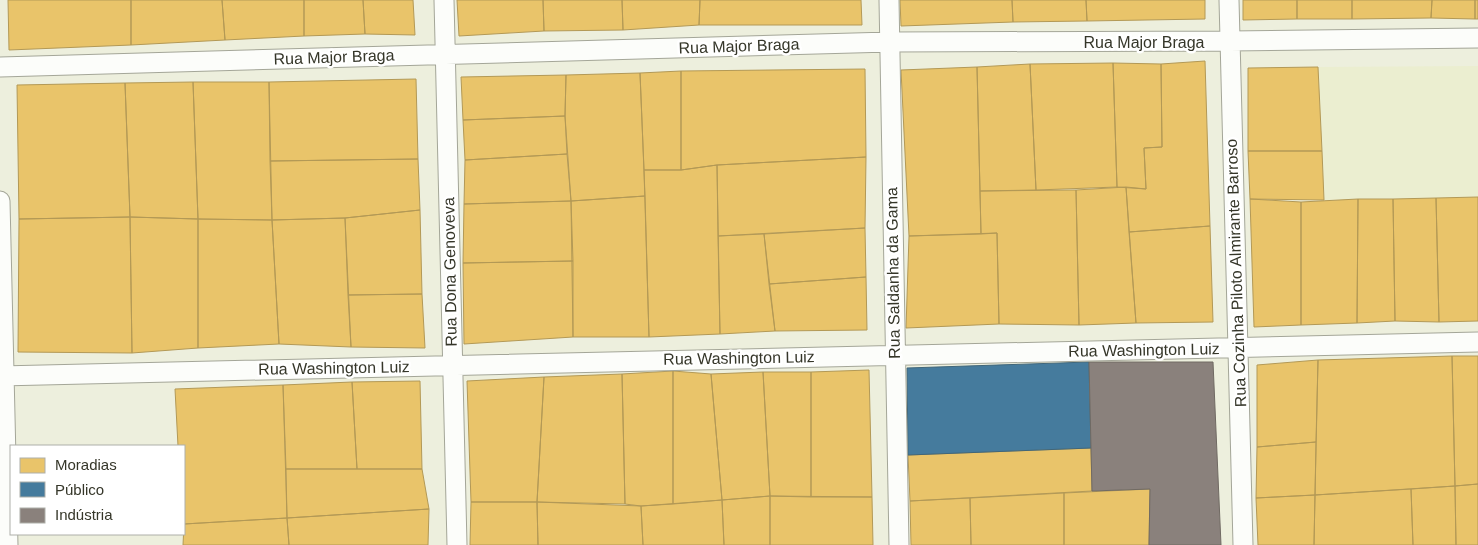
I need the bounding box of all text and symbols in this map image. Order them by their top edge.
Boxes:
street label: Rua Major Braga [1084,34,1205,51]
street label: Rua Major Braga [678,35,800,57]
street label: Rua Major Braga [273,46,395,68]
street label: Rua Cozinha Piloto Almirante Barroso [1223,138,1249,408]
street label: Rua Saldanha da Gama [883,187,903,359]
street label: Rua Dona Genoveva [440,197,460,347]
street label: Rua Washington Luiz [1068,340,1220,360]
street label: Rua Washington Luiz [663,348,815,368]
street label: Rua Washington Luiz [258,358,410,378]
legend [10,445,185,535]
text: Moradias [55,456,117,473]
text: Público [55,481,104,498]
text: Indústria [55,506,113,523]

